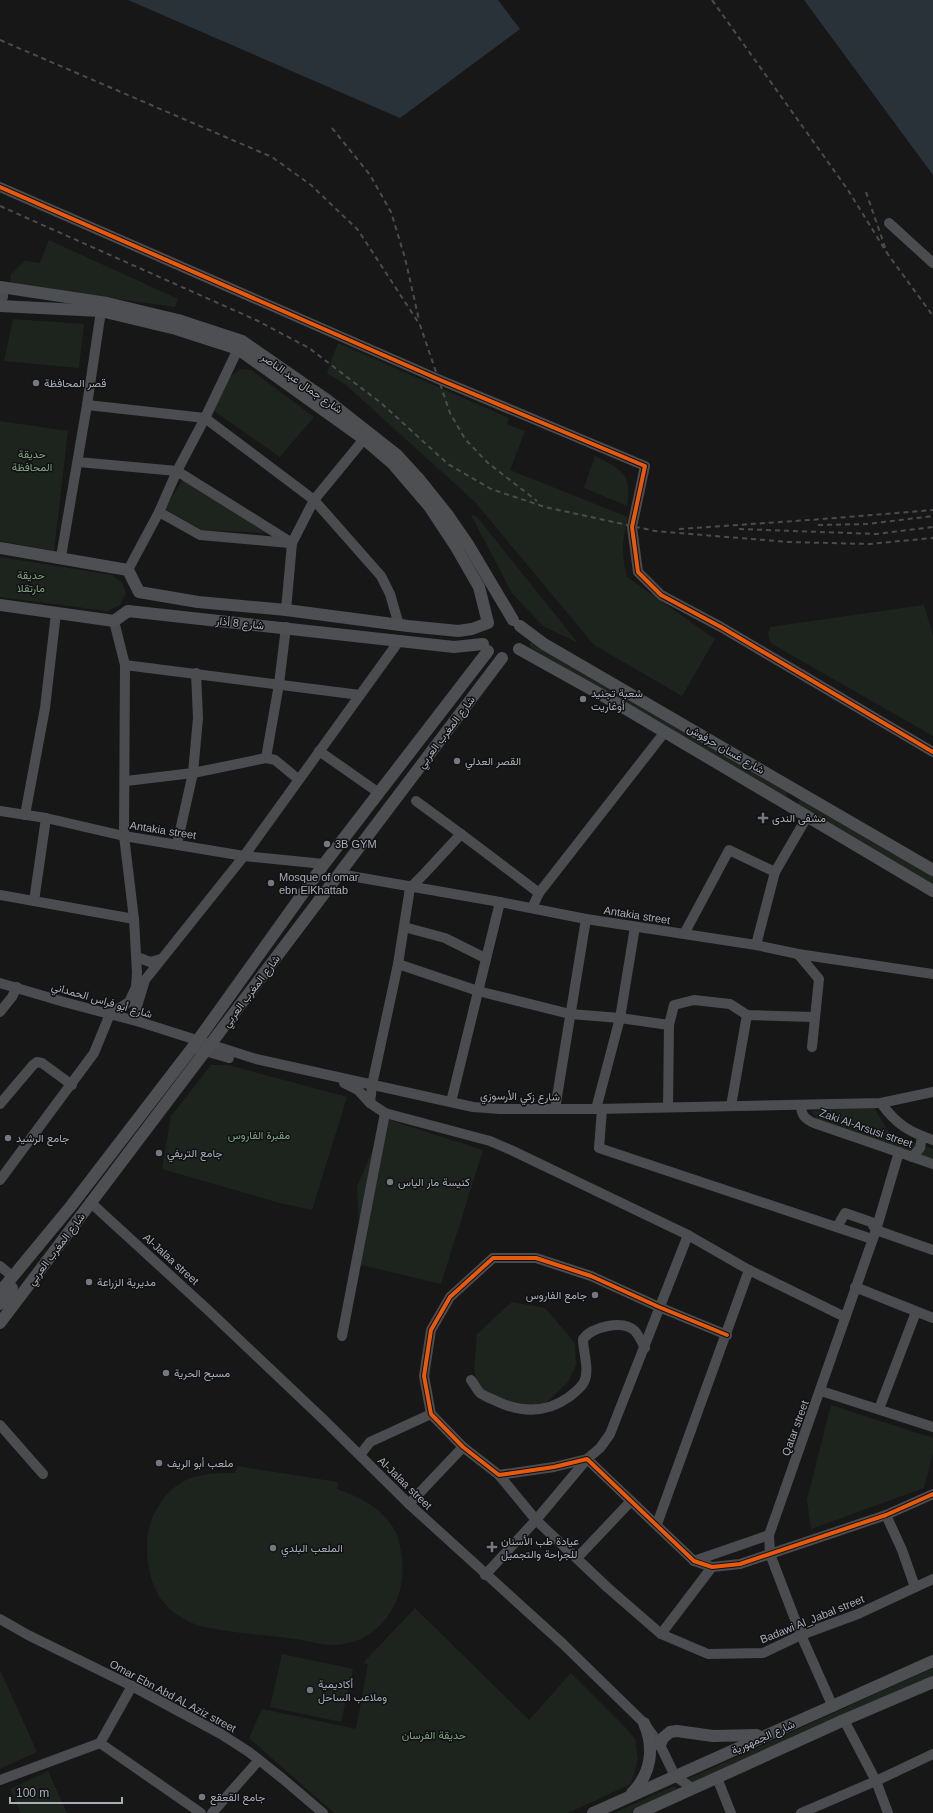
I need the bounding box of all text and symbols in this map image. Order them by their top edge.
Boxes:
street label: شارع جمال عبد الناصر [257,350,345,417]
place label: قصر المحافظة [44,377,106,390]
marker: قصر المحافظة [31,378,41,388]
park label: حديقة المحافظة [12,448,52,473]
park label: حديقة مارتقلا [17,569,45,595]
street label: شارع 8 أذار [214,614,265,634]
place label: شعبة تجنيد أوغاريت [591,687,643,713]
street label: شارع المغرب العربي [415,693,480,773]
marker: شعبة تجنيد أوغاريت [578,694,588,704]
street label: شارع غسان حرفوش [684,722,767,778]
place label: القصر العدلي [465,755,521,771]
marker: القصر العدلي [452,756,462,766]
marker: مشفى الندى [757,812,769,824]
place label: مشفى الندى [772,812,826,825]
street label: Antakia street [129,819,197,841]
place label: 3B GYM [335,838,377,850]
marker: 3B GYM [322,839,332,849]
place label: Mosque of omar ebn ElKhattab [279,871,359,896]
marker: Mosque of omar ebn ElKhattab [266,878,276,888]
street label: Antakia street [603,904,671,926]
street label: شارع المغرب العربي [220,952,285,1032]
street label: شارع أبو فراس الحمداني [49,980,154,1024]
street label: شارع زكي الأرسوزي [480,1089,560,1107]
street label: Zaki Al-Arsusi street [818,1106,914,1150]
park label: مقبرة الفاروس [228,1129,290,1142]
place label: جامع الرشيد [16,1132,69,1146]
marker: جامع الرشيد [3,1133,13,1143]
place label: جامع التريفي [167,1147,223,1163]
marker: جامع التريفي [154,1148,164,1158]
place label: كنيسة مار الياس [398,1176,470,1189]
marker: كنيسة مار الياس [385,1177,395,1187]
street label: شارع المغرب العربي [25,1210,90,1290]
street label: Al-Jalaa street [141,1231,201,1287]
place label: مديرية الزراعة [97,1276,156,1289]
marker: مديرية الزراعة [84,1277,94,1287]
place label: جامع الفاروس [526,1289,587,1303]
marker: جامع الفاروس [590,1290,600,1300]
place label: مسبح الحرية [174,1367,230,1381]
marker: مسبح الحرية [161,1368,171,1378]
street label: Qatar street [779,1399,811,1457]
street label: Al-Jalaa street [376,1454,434,1512]
place label: ملعب أبو الريف [167,1457,233,1470]
marker: ملعب أبو الريف [154,1458,164,1468]
place label: عيادة طب الأسنان للجراحة والتجميل [501,1535,579,1561]
marker: عيادة طب الأسنان للجراحة والتجميل [486,1541,498,1553]
place label: الملعب البلدي [281,1542,343,1558]
marker: الملعب البلدي [268,1543,278,1553]
street label: Badawi Al_Jabal street [758,1593,866,1645]
street label: Omar Ebn Abd AL Aziz street [108,1657,238,1735]
place label: أكاديمية وملاعب الساحل [318,1678,387,1704]
marker: أكاديمية وملاعب الساحل [305,1685,315,1695]
street label: شارع الجمهورية [730,1718,798,1758]
park label: حديقة الفرسان [402,1729,466,1742]
scale bar [10,1779,122,1805]
text: 100 m [16,1786,49,1800]
place label: جامع القعقع [210,1791,265,1805]
marker: جامع القعقع [197,1792,207,1802]

